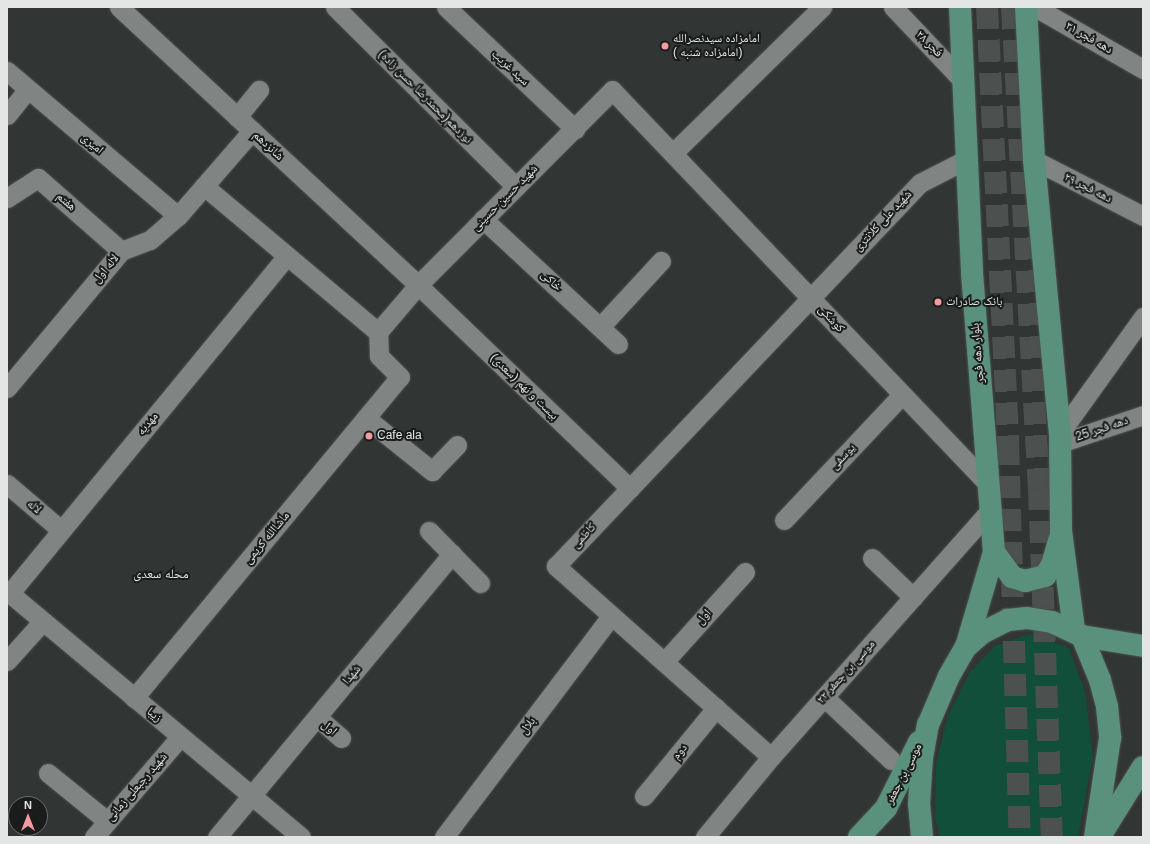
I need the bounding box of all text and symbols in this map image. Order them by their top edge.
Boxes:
street label: دهه فجر ۳۱ [1063,19,1115,57]
street label: فجر ۲۸ [913,28,945,60]
place label: امامزاده سیدنصرالله ( امامزاده شنبه) [673,32,760,60]
marker: امامزاده سیدنصرالله ( امامزاده شنبه) [660,41,670,51]
street label: نوزدهم(محمدرضا حسن زاده) [375,47,475,147]
street label: سید غریب [488,47,532,89]
street label: شانزدهم [250,128,286,164]
street label: امیری [78,130,106,158]
street label: شهید حسین حسینی [469,162,541,234]
street label: دهه فجر ۲۹ [1062,170,1114,206]
street label: شهید علی کلانتری [851,187,915,255]
street label: هفتم [53,190,79,214]
street label: لاله اول [90,252,122,286]
street label: خاکی [537,268,565,294]
place label: بانک صادرات [946,295,1002,309]
marker: بانک صادرات [933,297,943,307]
street label: کوشکی [815,302,847,336]
street label: بلوار دهه فجر [968,322,988,384]
street label: بیست و نهم (سعدی) [487,351,561,423]
street label: مهدیه [134,410,162,438]
street label: دهه فجر 25 [1074,413,1130,445]
place label: Cafe ala [377,429,422,443]
marker: Cafe ala [364,431,374,441]
street label: یوسفی [827,441,859,473]
street label: لاله [24,497,44,517]
street label: ماشاالله کریمی [241,509,293,567]
street label: کاظمی [569,520,599,552]
district label: محله سعدی [133,566,189,582]
street label: اول [693,606,715,628]
street label: موسی بن جعفر ۲۲ [814,637,878,707]
street label: شهدا [340,662,364,688]
street label: زیبا [144,705,164,725]
street label: بلال [517,715,539,737]
street label: اول [318,717,340,739]
street label: دوم [669,741,691,763]
street label: موسی بن جعفر [883,741,925,807]
street label: شهید رجبعلی زمانی [103,750,171,824]
north arrow [8,796,48,836]
text: N [24,799,32,811]

